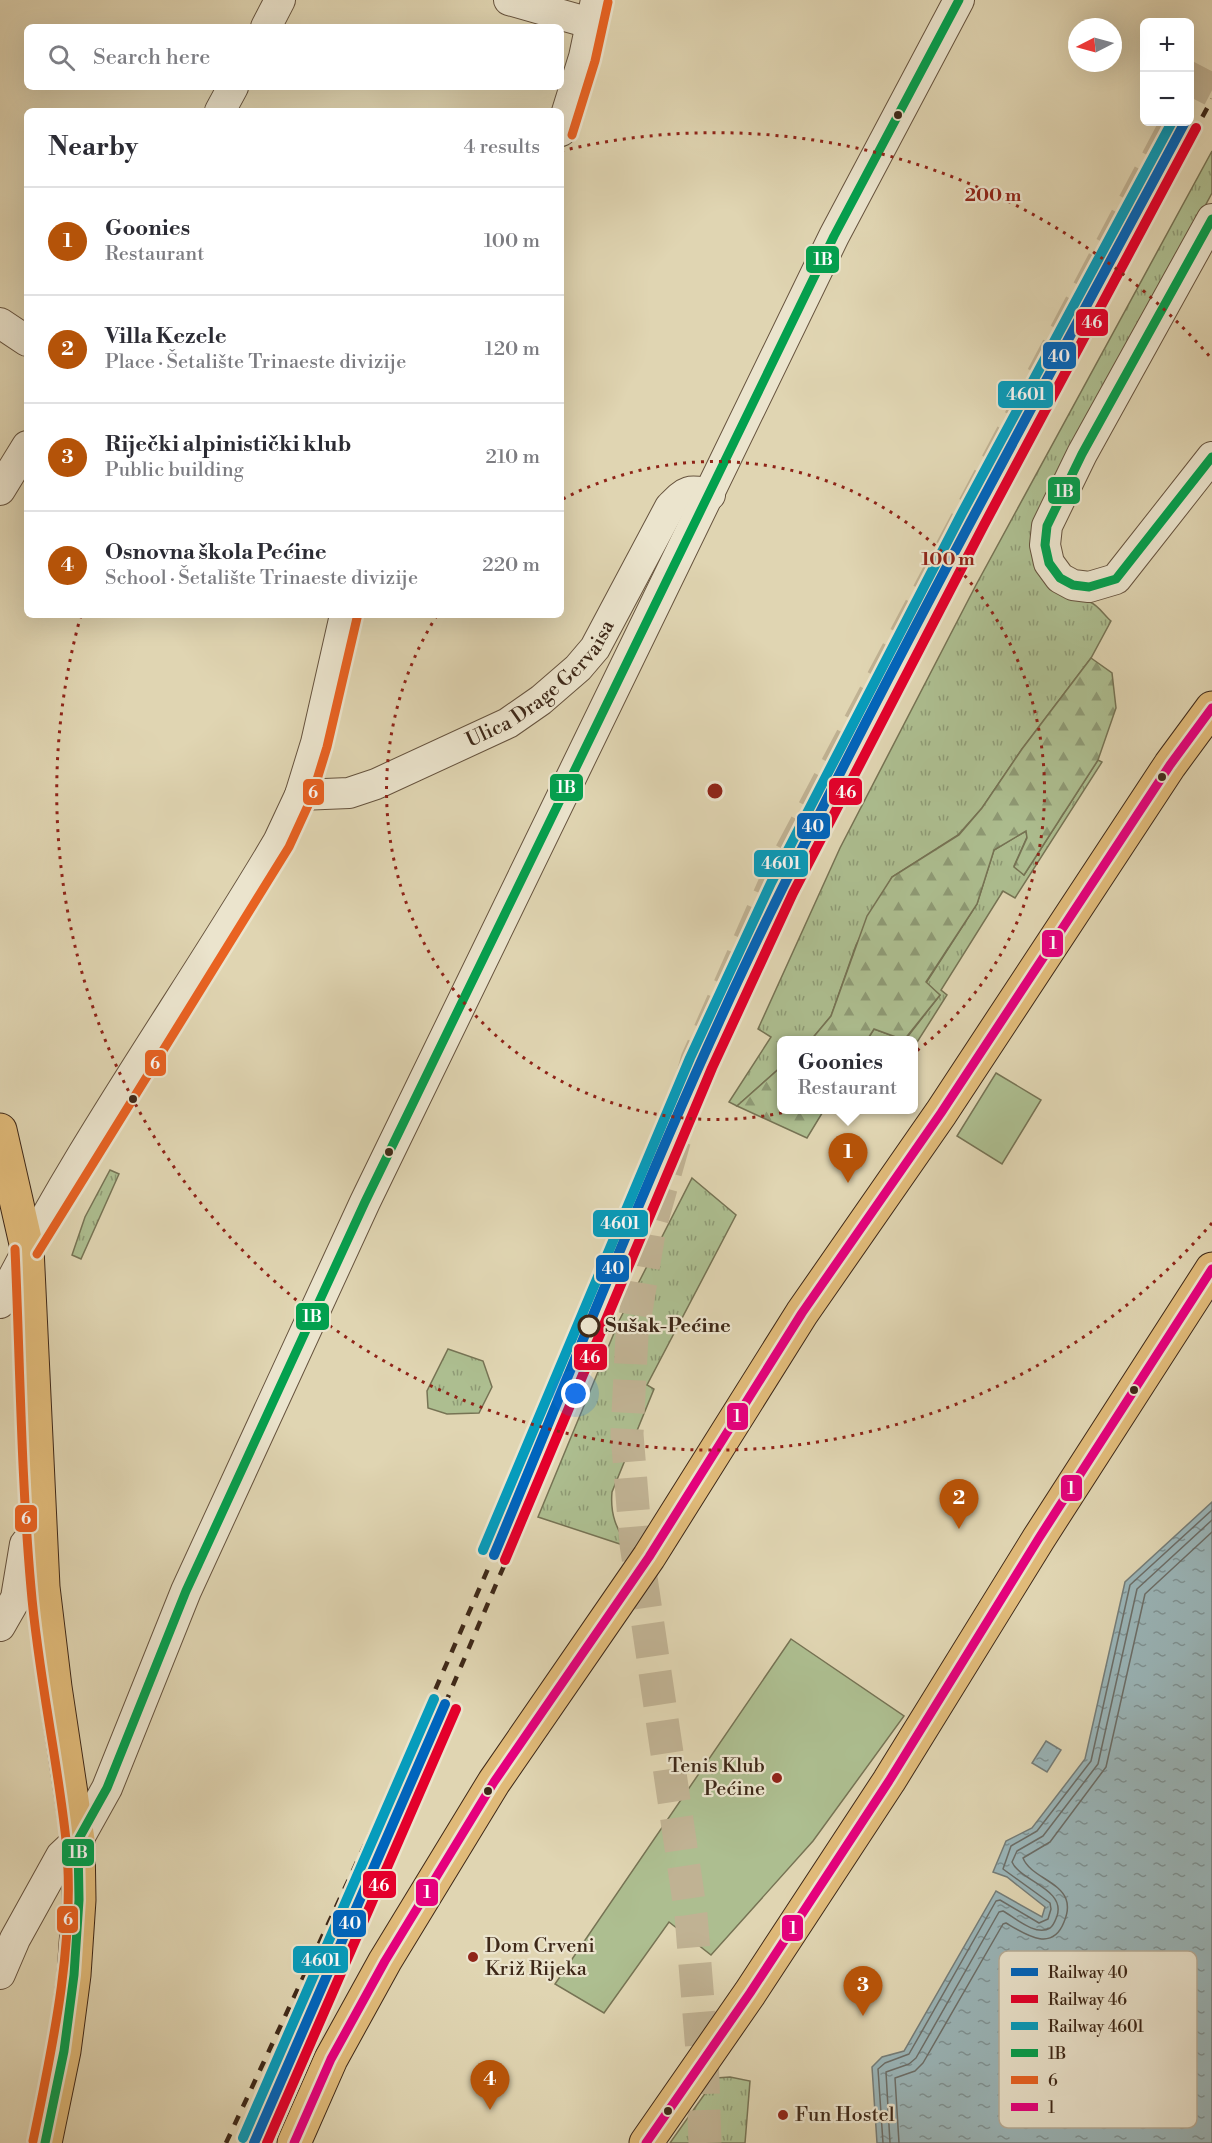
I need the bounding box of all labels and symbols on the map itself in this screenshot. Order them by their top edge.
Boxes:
north arrow [1068,18,1122,72]
unlabelled marker [892,109,904,121]
text: 200 m [965,184,1022,207]
line badge: 1B [805,245,840,274]
text: 1B [813,250,833,270]
line badge: 46 [1075,308,1109,337]
text: 46 [1082,313,1102,333]
line badge: 40 [1042,341,1077,370]
text: 40 [1048,347,1070,367]
line badge: 4601 [997,380,1054,409]
text: 4601 [1006,385,1046,405]
line badge: 1B [1047,476,1081,505]
text: 1B [1054,482,1074,502]
text: 100 m [921,548,975,571]
street label: Ulica Drage Gervaisa [462,615,620,753]
unlabelled marker [1156,771,1168,783]
line badge: 1B [549,773,584,802]
line badge: 46 [828,777,863,806]
line badge: 6 [302,778,325,806]
text: 1B [556,778,576,798]
centre of rings [705,781,725,801]
text: 6 [308,783,318,803]
text: 46 [836,783,856,803]
line badge: 40 [796,812,831,840]
text: 40 [802,817,824,837]
line badge: 4601 [753,849,809,878]
text: 4601 [761,854,801,874]
line badge: 1 [1041,929,1064,958]
text: 1 [1049,934,1057,954]
line badge: 6 [144,1049,167,1077]
text: 6 [150,1054,160,1074]
unlabelled marker [127,1093,139,1105]
pin: 1 [828,1134,868,1183]
unlabelled marker [383,1146,395,1158]
line badge: 4601 [592,1209,649,1238]
text: 4601 [600,1214,640,1234]
line badge: 40 [595,1254,630,1283]
text: 40 [602,1259,624,1279]
line badge: 1B [295,1302,330,1331]
text: 1B [302,1307,322,1327]
place label: Sušak-Pećine [605,1314,731,1339]
marker: Sušak-Pećine [578,1315,600,1337]
line badge: 46 [573,1343,608,1371]
text: 46 [580,1348,600,1368]
your location [561,1379,590,1408]
unlabelled marker [1128,1384,1140,1396]
line badge: 1 [726,1402,749,1431]
text: 1 [733,1407,741,1427]
line badge: 1 [1060,1474,1083,1502]
text: 1 [1067,1479,1075,1499]
pin: 2 [940,1480,978,1529]
line badge: 6 [14,1504,38,1533]
text: 6 [21,1509,31,1529]
place label: Tenis Klub Pećine [668,1754,765,1802]
marker: Tenis Klub Pećine [770,1771,784,1785]
unlabelled marker [482,1785,494,1797]
line badge: 1B [61,1838,95,1867]
text: 1B [68,1843,88,1863]
line badge: 46 [362,1870,397,1899]
text: 46 [369,1876,389,1896]
line badge: 1 [415,1878,439,1907]
text: 1 [423,1883,431,1903]
line badge: 6 [56,1905,79,1934]
line badge: 40 [332,1909,367,1938]
text: 6 [63,1910,73,1930]
text: 40 [339,1914,361,1934]
line badge: 1 [781,1914,804,1942]
text: 1 [789,1919,797,1939]
place label: Dom Crveni Križ Rijeka [485,1934,595,1982]
line badge: 4601 [292,1945,349,1974]
marker: Dom Crveni Križ Rijeka [466,1950,480,1964]
text: 4601 [301,1951,341,1971]
legend [999,1951,1197,2128]
text: Railway 40 [1048,1963,1128,1983]
pin: 3 [844,1966,882,2016]
text: Railway 46 [1048,1990,1127,2010]
text: Railway 4601 [1048,2017,1144,2037]
text: 1B [1048,2044,1066,2064]
pin: 4 [470,2060,510,2110]
text: 6 [1048,2071,1058,2091]
text: 1 [1048,2098,1055,2118]
place label: Fun Hostel [795,2103,895,2128]
unlabelled marker [662,2105,674,2117]
marker: Fun Hostel [776,2108,790,2122]

